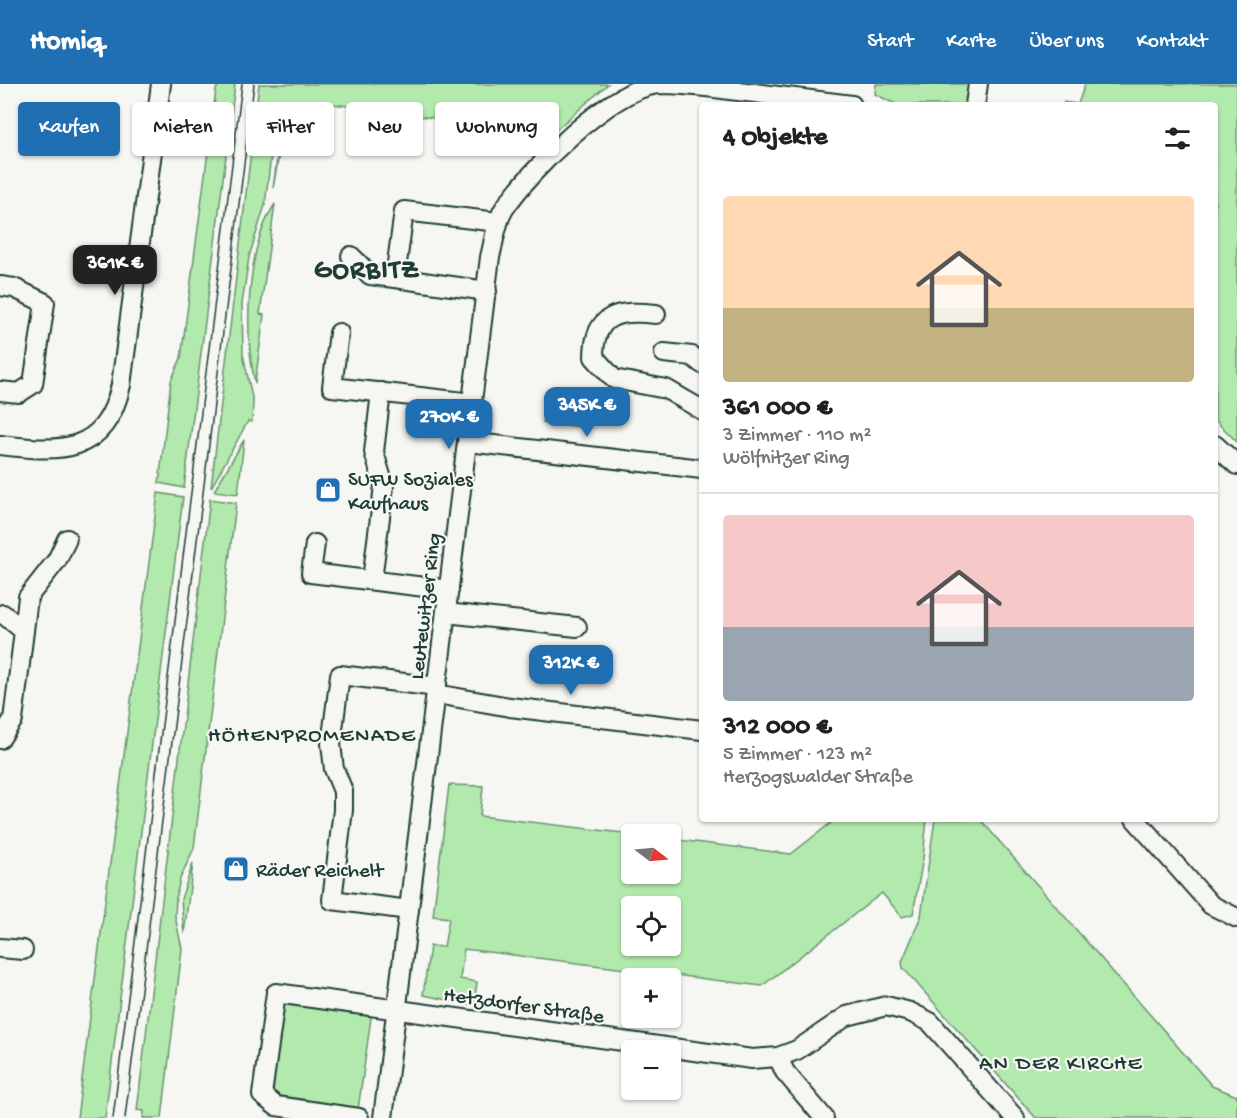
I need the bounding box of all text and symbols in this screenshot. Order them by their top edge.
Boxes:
text: Homiq [30,26,103,59]
text: Start [867,30,913,55]
text: Karte [946,30,996,55]
text: Über uns [1029,30,1103,55]
text: Kontakt [1136,30,1207,55]
chip: Kaufen [18,102,120,156]
chip: Mieten [132,102,234,156]
chip: Filter [246,102,334,156]
chip: Neu [346,102,423,156]
chip: Wohnung [435,102,559,156]
icon: filters [1161,122,1194,155]
text: 4 Objekte [723,123,827,154]
icon: home [905,235,1013,343]
pin: 361K € [66,245,164,296]
text: 361K € [87,253,143,276]
district label: GORBITZ [314,256,420,288]
pin: 345K € [538,387,636,438]
text: 361 000 € [723,394,832,425]
text: 345K € [558,395,616,418]
pin: 270K € [400,399,498,450]
text: 270K € [419,407,479,430]
text: 3 Zimmer · 110 m² [723,425,871,448]
text: Wölfnitzer Ring [723,448,850,471]
place label: SUFW Soziales Kaufhaus [348,469,474,518]
shop icon: SUFW Soziales Kaufhaus [313,475,343,505]
street label: Leutewitzer Ring [406,532,449,681]
icon: home [905,554,1013,662]
pin: 312K € [522,645,620,696]
text: 312K € [543,653,599,676]
text: 312 000 € [723,713,832,744]
district label: HÖHENPROMENADE [208,724,416,750]
text: 5 Zimmer · 123 m² [723,744,872,767]
text: Herzogswalder Straße [723,767,913,790]
north arrow [621,824,681,884]
map controls [621,824,681,1100]
shop icon: Räder Reichelt [221,854,251,884]
place label: Räder Reichelt [256,860,385,885]
button: locate [621,896,681,956]
button: + [621,968,681,1028]
street label: Hetzdorfer Straße [442,984,607,1031]
button: − [621,1040,681,1100]
district label: AN DER KIRCHE [979,1052,1143,1078]

